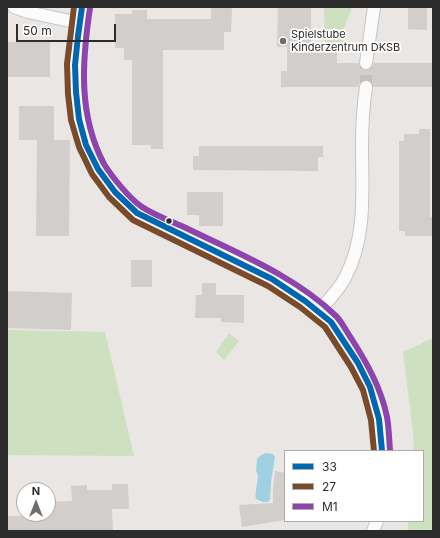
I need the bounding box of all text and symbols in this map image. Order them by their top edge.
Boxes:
scale bar [18,16,118,42]
text: 50 m [23,23,52,38]
place label: Spielstube Kinderzentrum DKSB [291,28,400,54]
marker: Spielstube Kinderzentrum DKSB [278,36,288,46]
unlabelled marker [164,216,174,226]
legend [284,450,424,522]
text: 33 [322,459,337,474]
text: 27 [322,479,336,494]
north arrow [16,482,56,522]
text: N [32,484,40,498]
text: M1 [322,499,338,514]

